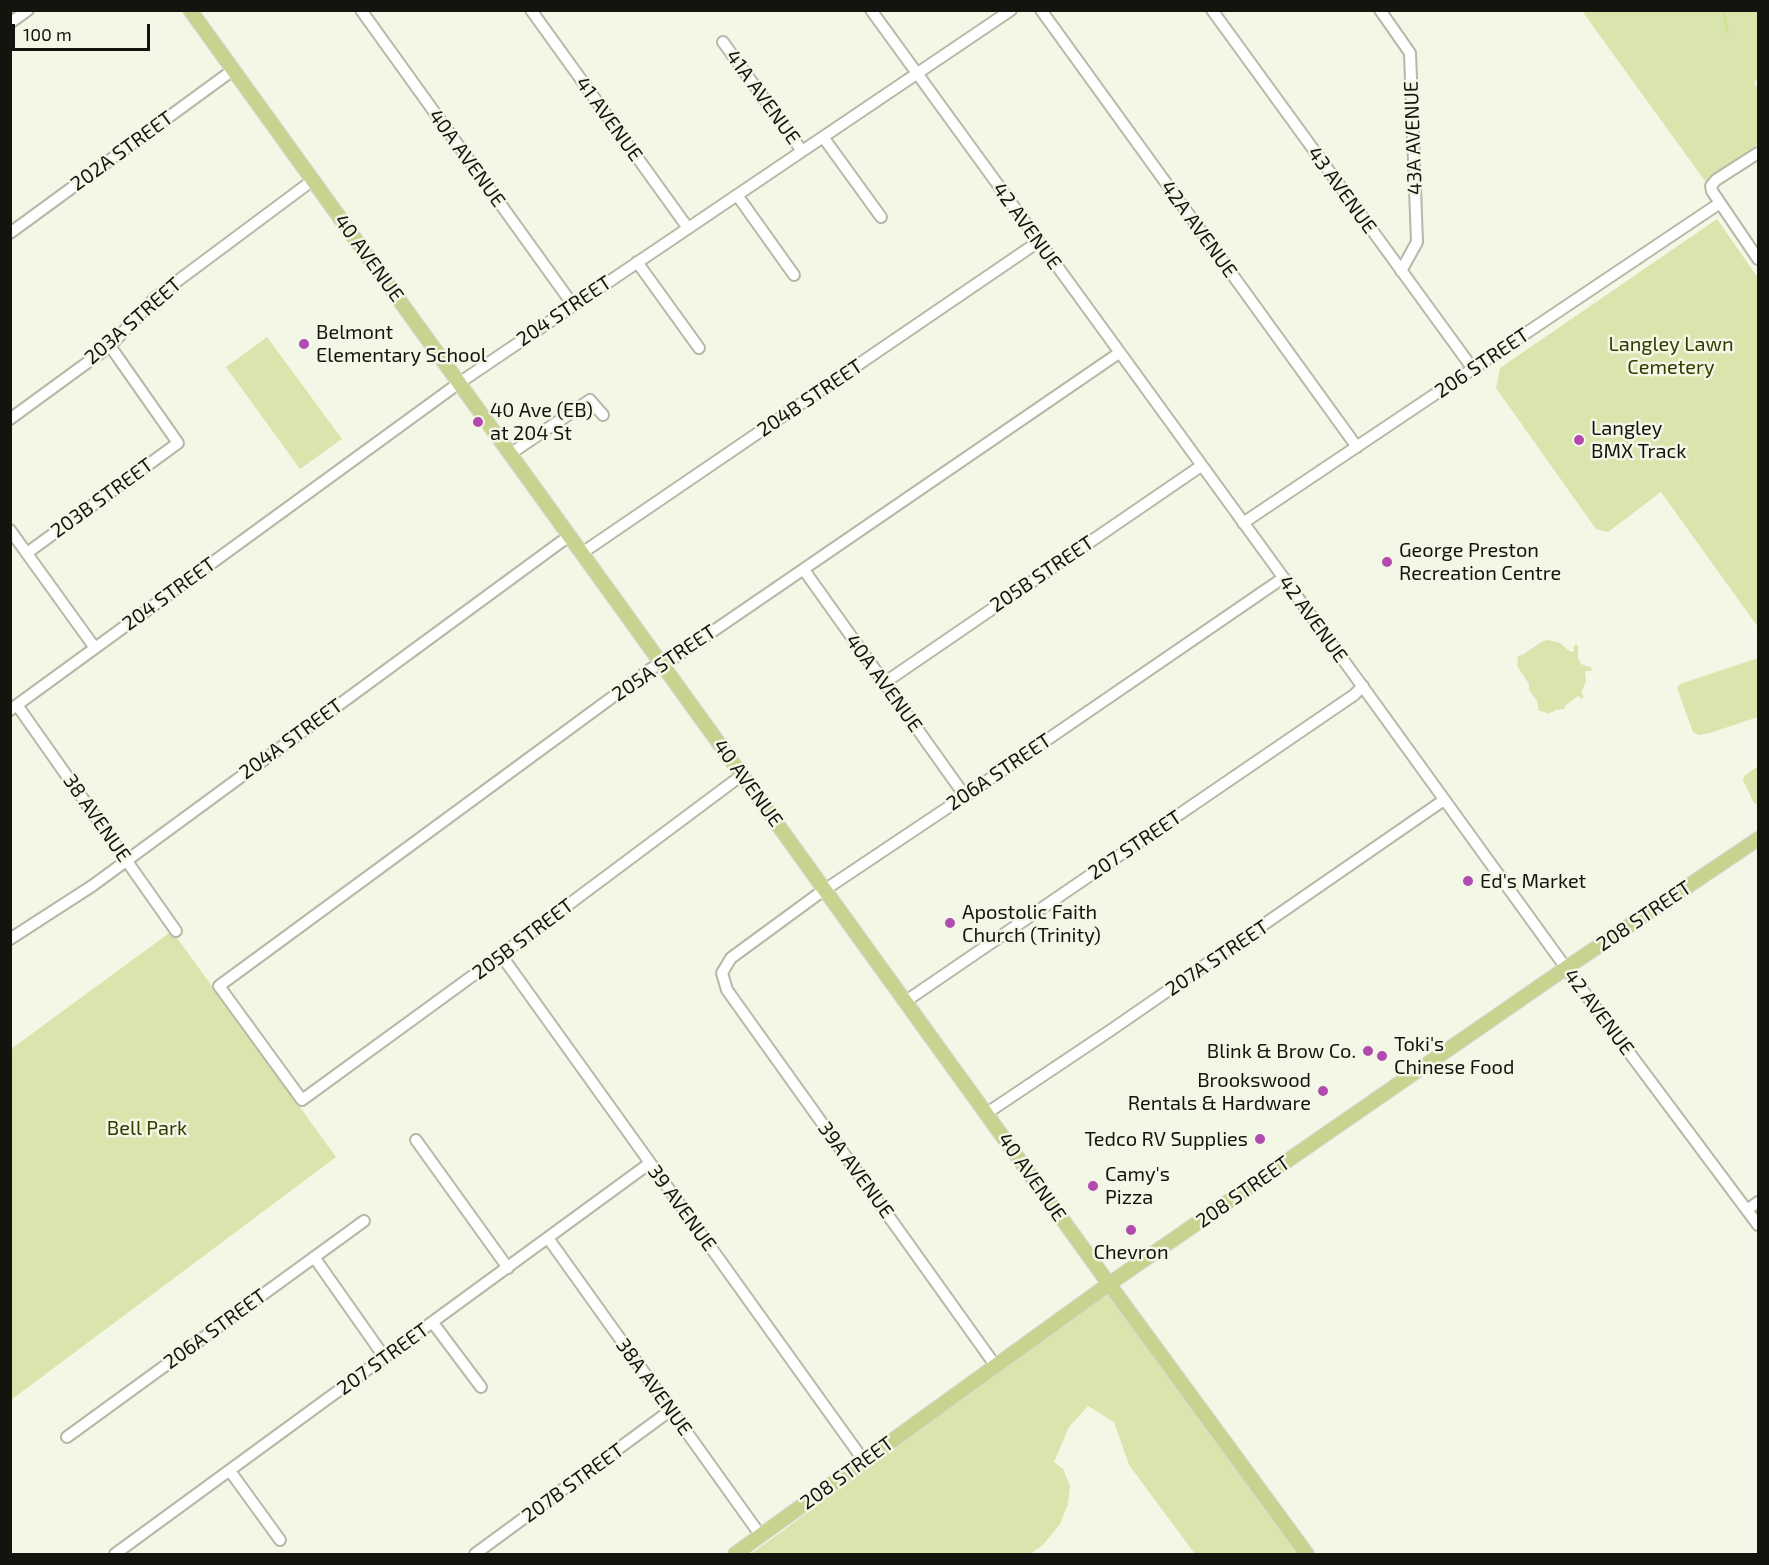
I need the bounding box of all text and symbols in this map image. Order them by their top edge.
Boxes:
scale bar [15,12,153,50]
text: 100 m [23,23,72,45]
street label: 41A AVENUE [721,45,805,149]
street label: 41 AVENUE [570,72,648,166]
street label: 43A AVENUE [1399,81,1427,195]
street label: 40A AVENUE [423,104,511,212]
street label: 202A STREET [66,106,178,196]
street label: 43 AVENUE [1302,142,1382,238]
street label: 42A AVENUE [1156,176,1242,282]
street label: 42 AVENUE [987,178,1067,274]
street label: 40 AVENUE [329,209,409,307]
street label: 204 STREET [512,270,616,352]
street label: 203A STREET [80,272,186,370]
place label: Belmont Elementary School [316,320,487,367]
street label: 206 STREET [1430,323,1534,403]
park label: Langley Lawn Cemetery [1608,332,1734,379]
marker: Belmont Elementary School [297,337,311,351]
street label: 204B STREET [753,354,867,442]
place label: 40 Ave (EB) at 204 St [490,398,593,445]
marker: 40 Ave (EB) at 204 St [471,415,485,429]
place label: Langley BMX Track [1591,416,1686,463]
marker: Langley BMX Track [1572,433,1586,447]
street label: 203B STREET [46,453,158,543]
street label: 205B STREET [986,530,1098,618]
place label: George Preston Recreation Centre [1399,538,1561,585]
street label: 204 STREET [118,552,220,636]
marker: George Preston Recreation Centre [1380,555,1394,569]
street label: 42 AVENUE [1273,571,1353,667]
street label: 205A STREET [607,619,721,707]
street label: 40A AVENUE [840,629,928,737]
street label: 204A STREET [235,694,347,784]
street label: 206A STREET [942,728,1056,816]
street label: 40 AVENUE [708,734,788,832]
street label: 38 AVENUE [58,770,136,866]
street label: 207 STREET [1084,805,1186,885]
place label: Ed's Market [1480,869,1586,893]
marker: Ed's Market [1461,874,1475,888]
street label: 208 STREET [1592,876,1696,956]
street label: 205B STREET [468,893,578,985]
place label: Apostolic Faith Church (Trinity) [962,900,1101,947]
street label: 207A STREET [1161,915,1273,1001]
marker: Apostolic Faith Church (Trinity) [943,916,957,930]
street label: 42 AVENUE [1559,964,1639,1060]
place label: Toki's Chinese Food [1394,1032,1514,1079]
place label: Blink & Brow Co. [1207,1039,1356,1063]
marker: Blink & Brow Co. [1361,1044,1375,1058]
marker: Toki's Chinese Food [1375,1049,1389,1063]
place label: Brookswood Rentals & Hardware [1128,1068,1311,1115]
marker: Brookswood Rentals & Hardware [1316,1084,1330,1098]
park label: Bell Park [107,1116,187,1140]
street label: 39A AVENUE [813,1117,899,1223]
place label: Tedco RV Supplies [1084,1127,1248,1151]
street label: 40 AVENUE [993,1128,1071,1226]
marker: Tedco RV Supplies [1253,1132,1267,1146]
street label: 208 STREET [1191,1151,1295,1233]
street label: 39 AVENUE [643,1160,721,1256]
place label: Camy's Pizza [1105,1162,1170,1209]
marker: Camy's Pizza [1086,1179,1100,1193]
marker: Chevron [1124,1223,1138,1237]
place label: Chevron [1093,1240,1169,1264]
street label: 206A STREET [159,1284,271,1374]
street label: 207 STREET [333,1318,433,1400]
street label: 38A AVENUE [611,1334,697,1440]
street label: 208 STREET [796,1431,898,1515]
street label: 207B STREET [518,1438,628,1528]

